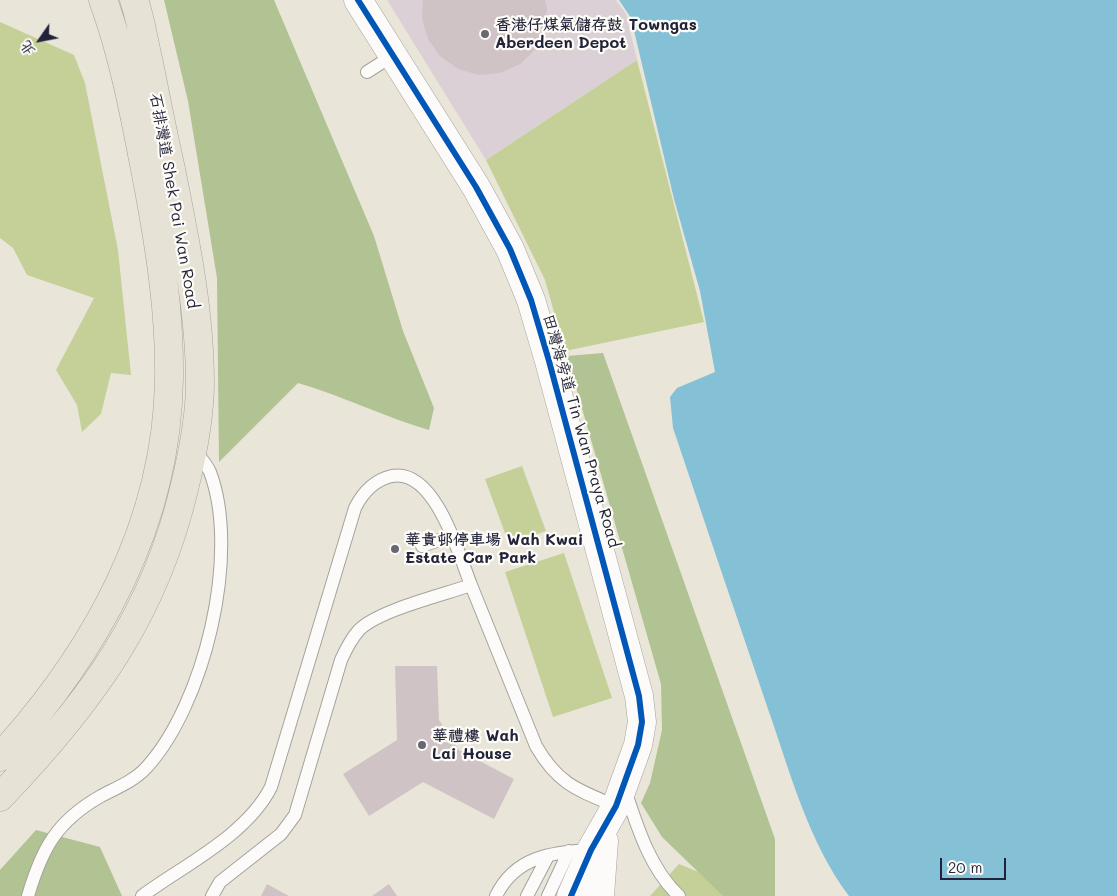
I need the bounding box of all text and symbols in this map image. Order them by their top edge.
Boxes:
north arrow [15,15,65,65]
place label: 香港仔煤氣儲存鼓 Towngas Aberdeen Depot [495,15,697,53]
marker: 香港仔煤氣儲存鼓 Towngas Aberdeen Depot [479,28,491,40]
text: 北 [15,37,39,59]
street label: 石排灣道 Shek Pai Wan Road [146,92,202,310]
street label: 田灣海旁道 Tin Wan Praya Road [538,312,624,550]
place label: 華貴邨停車場 Wah Kwai Estate Car Park [405,530,583,568]
marker: 華貴邨停車場 Wah Kwai Estate Car Park [389,543,401,555]
place label: 華禮樓 Wah Lai House [432,726,519,764]
marker: 華禮樓 Wah Lai House [416,739,428,751]
scale bar [942,848,1008,880]
text: 20 m [948,857,982,877]

